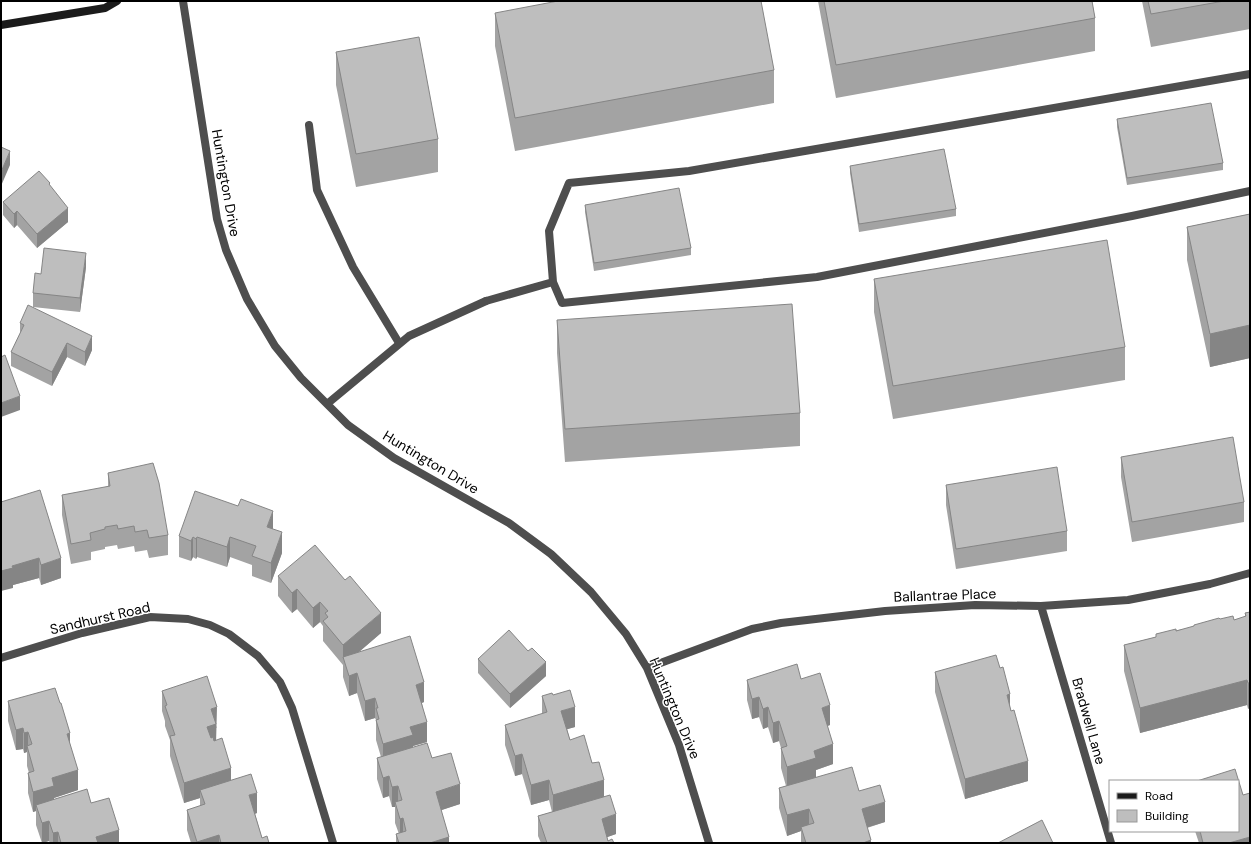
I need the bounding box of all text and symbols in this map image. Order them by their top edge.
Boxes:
street label: Huntington Drive [208,128,244,238]
street label: Huntington Drive [380,426,482,498]
street label: Ballantrae Place [893,584,997,606]
street label: Sandhurst Road [48,598,152,638]
street label: Huntington Drive [645,654,705,762]
street label: Bradwell Lane [1068,676,1110,766]
legend [1109,780,1239,832]
text: Road [1145,788,1173,804]
text: Building [1145,808,1189,824]

